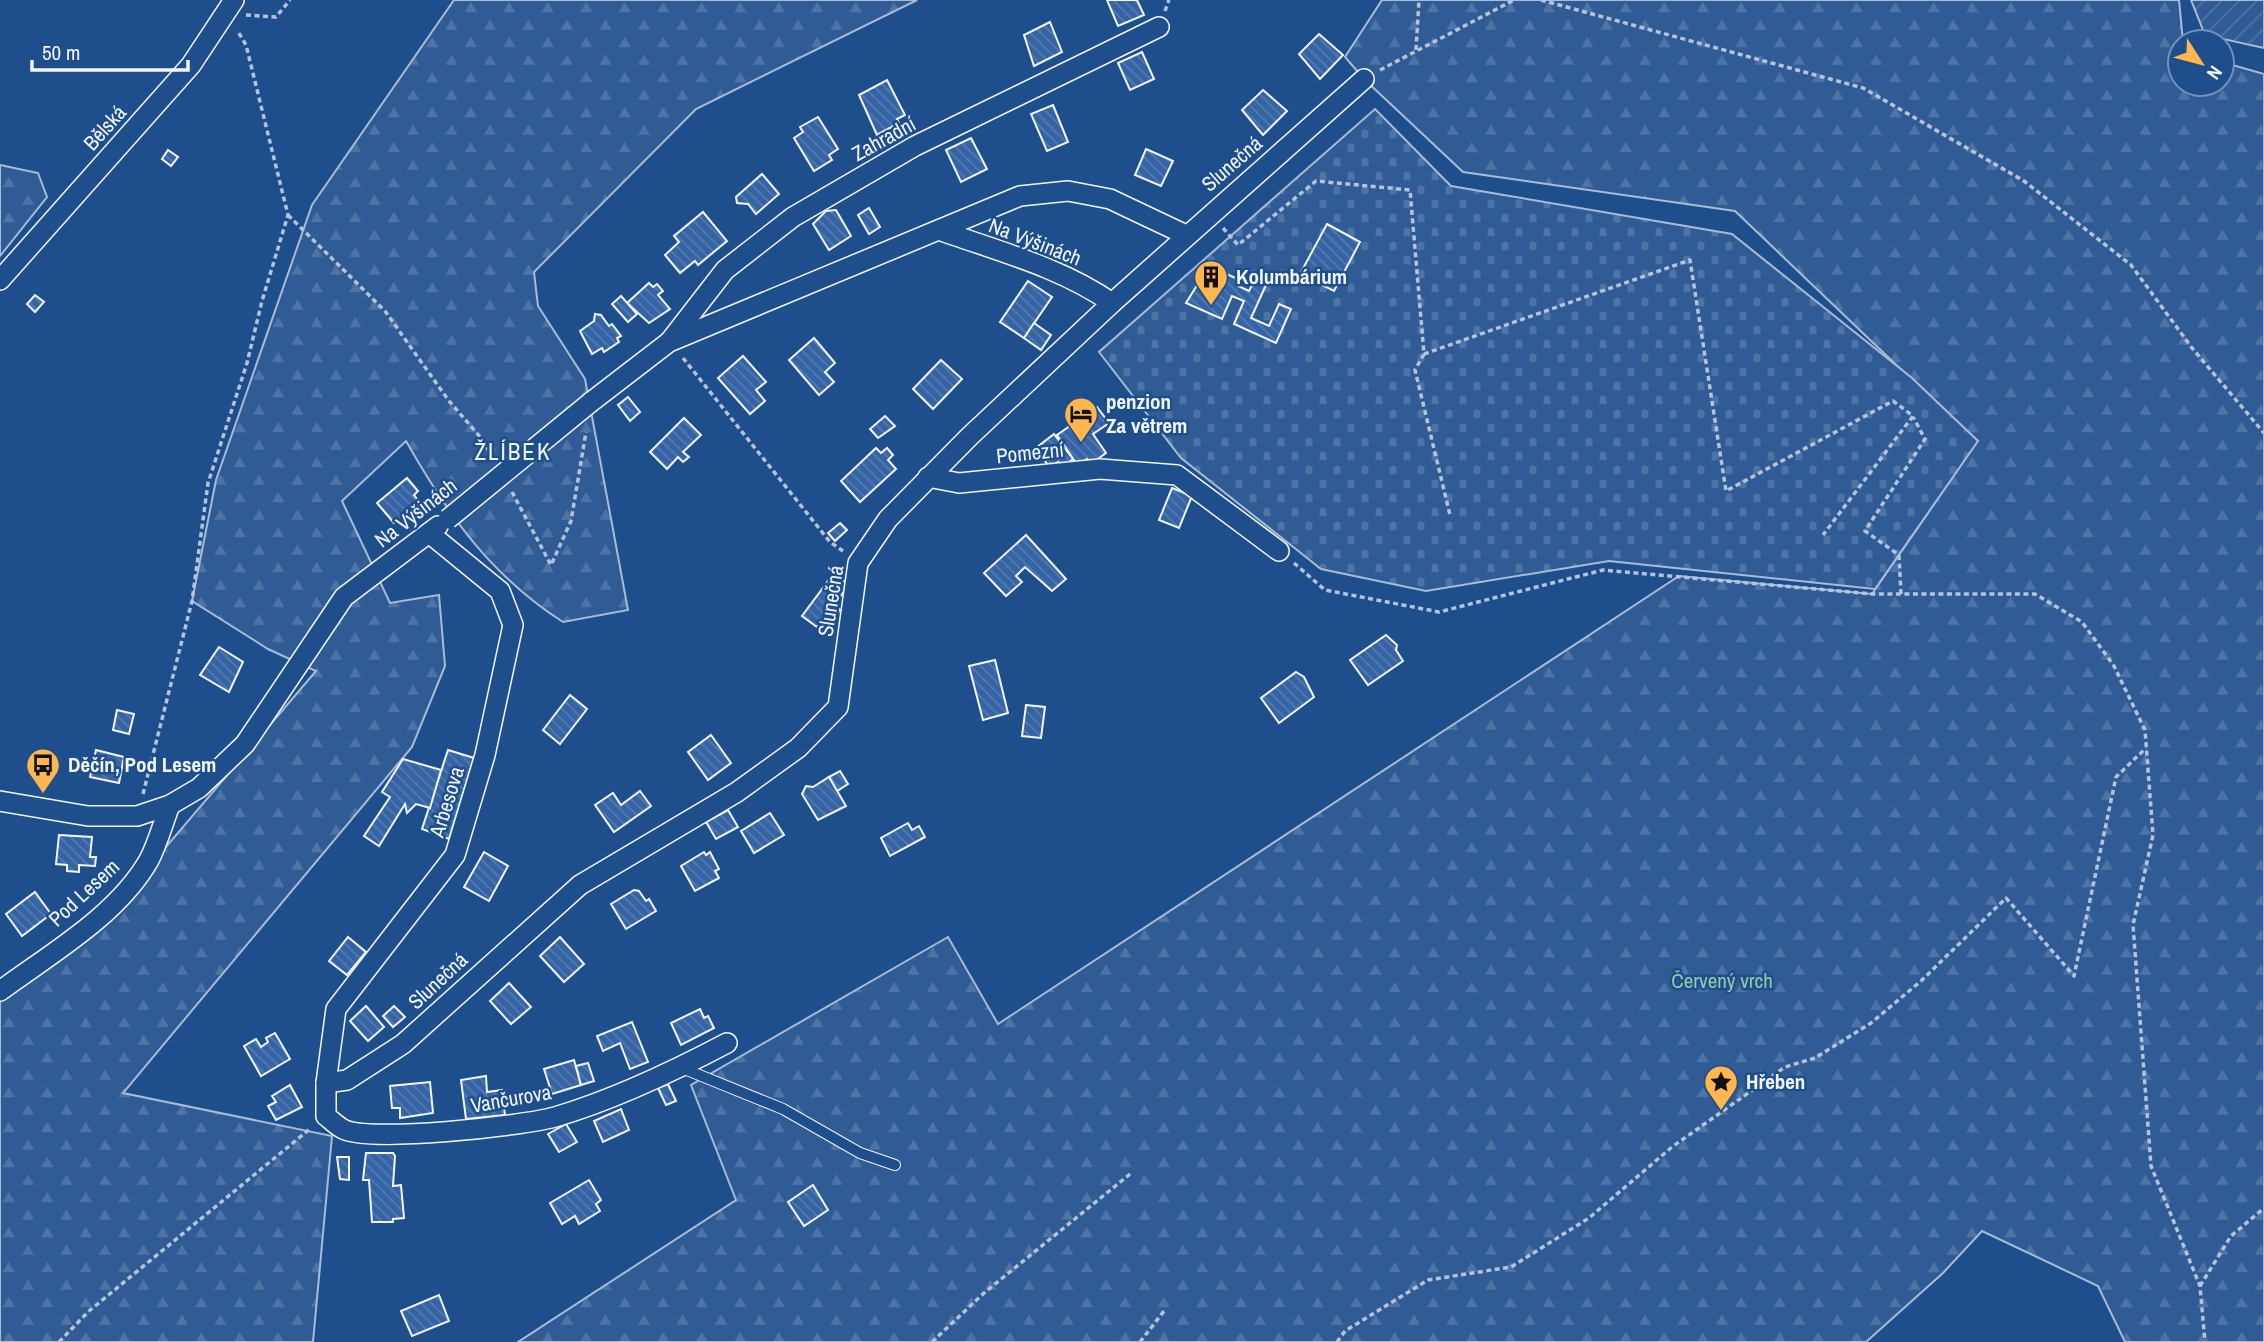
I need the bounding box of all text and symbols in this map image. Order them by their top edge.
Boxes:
scale bar [32,28,187,72]
north arrow [2166,28,2236,98]
text: 50 m [42,38,80,67]
text: N [2201,61,2229,85]
street label: Bělská [77,98,133,157]
street label: Zahradní [847,109,921,168]
street label: Slunečná [1195,129,1269,198]
street label: Na Výšinách [985,211,1086,272]
building icon: Kolumbárium [1192,258,1230,307]
place label: Kolumbárium [1236,262,1347,291]
place label: penzion Za větrem [1106,387,1187,440]
hotel icon: penzion Za větrem [1062,395,1100,444]
street label: Pomezní [995,435,1065,470]
district label: ŽLÍBEK [475,436,552,467]
street label: Na Výšinách [369,471,463,554]
street label: Slunečná [811,563,851,639]
bus stop icon: Děčín, Pod Lesem [24,746,62,795]
place label: Děčín, Pod Lesem [68,750,216,779]
street label: Arbesova [422,762,471,842]
street label: Pod Lesem [42,852,125,933]
street label: Slunečná [402,945,474,1016]
park label: Červený vrch [1671,966,1773,995]
place icon: Hřeben [1702,1063,1740,1112]
place label: Hřeben [1746,1067,1805,1096]
street label: Vančurova [468,1077,554,1120]

